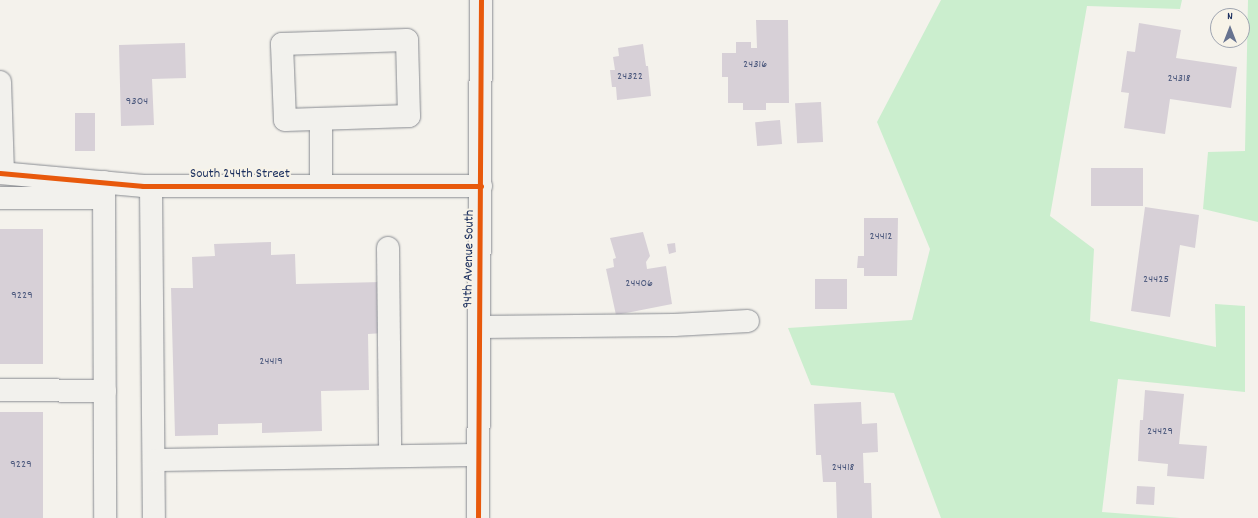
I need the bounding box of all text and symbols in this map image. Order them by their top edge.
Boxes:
north arrow [1210,8,1250,48]
text: N [1227,9,1233,25]
house number: 24316 [743,58,767,72]
house number: 24322 [617,70,643,84]
house number: 24318 [1168,72,1190,86]
house number: 9304 [126,95,148,109]
street label: South 244th Street [190,166,290,182]
street label: 94th Avenue South [460,210,478,308]
house number: 24412 [869,230,893,244]
house number: 24425 [1143,273,1169,287]
house number: 24406 [625,277,653,291]
house number: 9229 [11,289,33,303]
house number: 24419 [259,355,283,369]
house number: 24429 [1147,425,1173,439]
house number: 9229 [10,458,32,472]
house number: 24418 [832,461,854,475]

